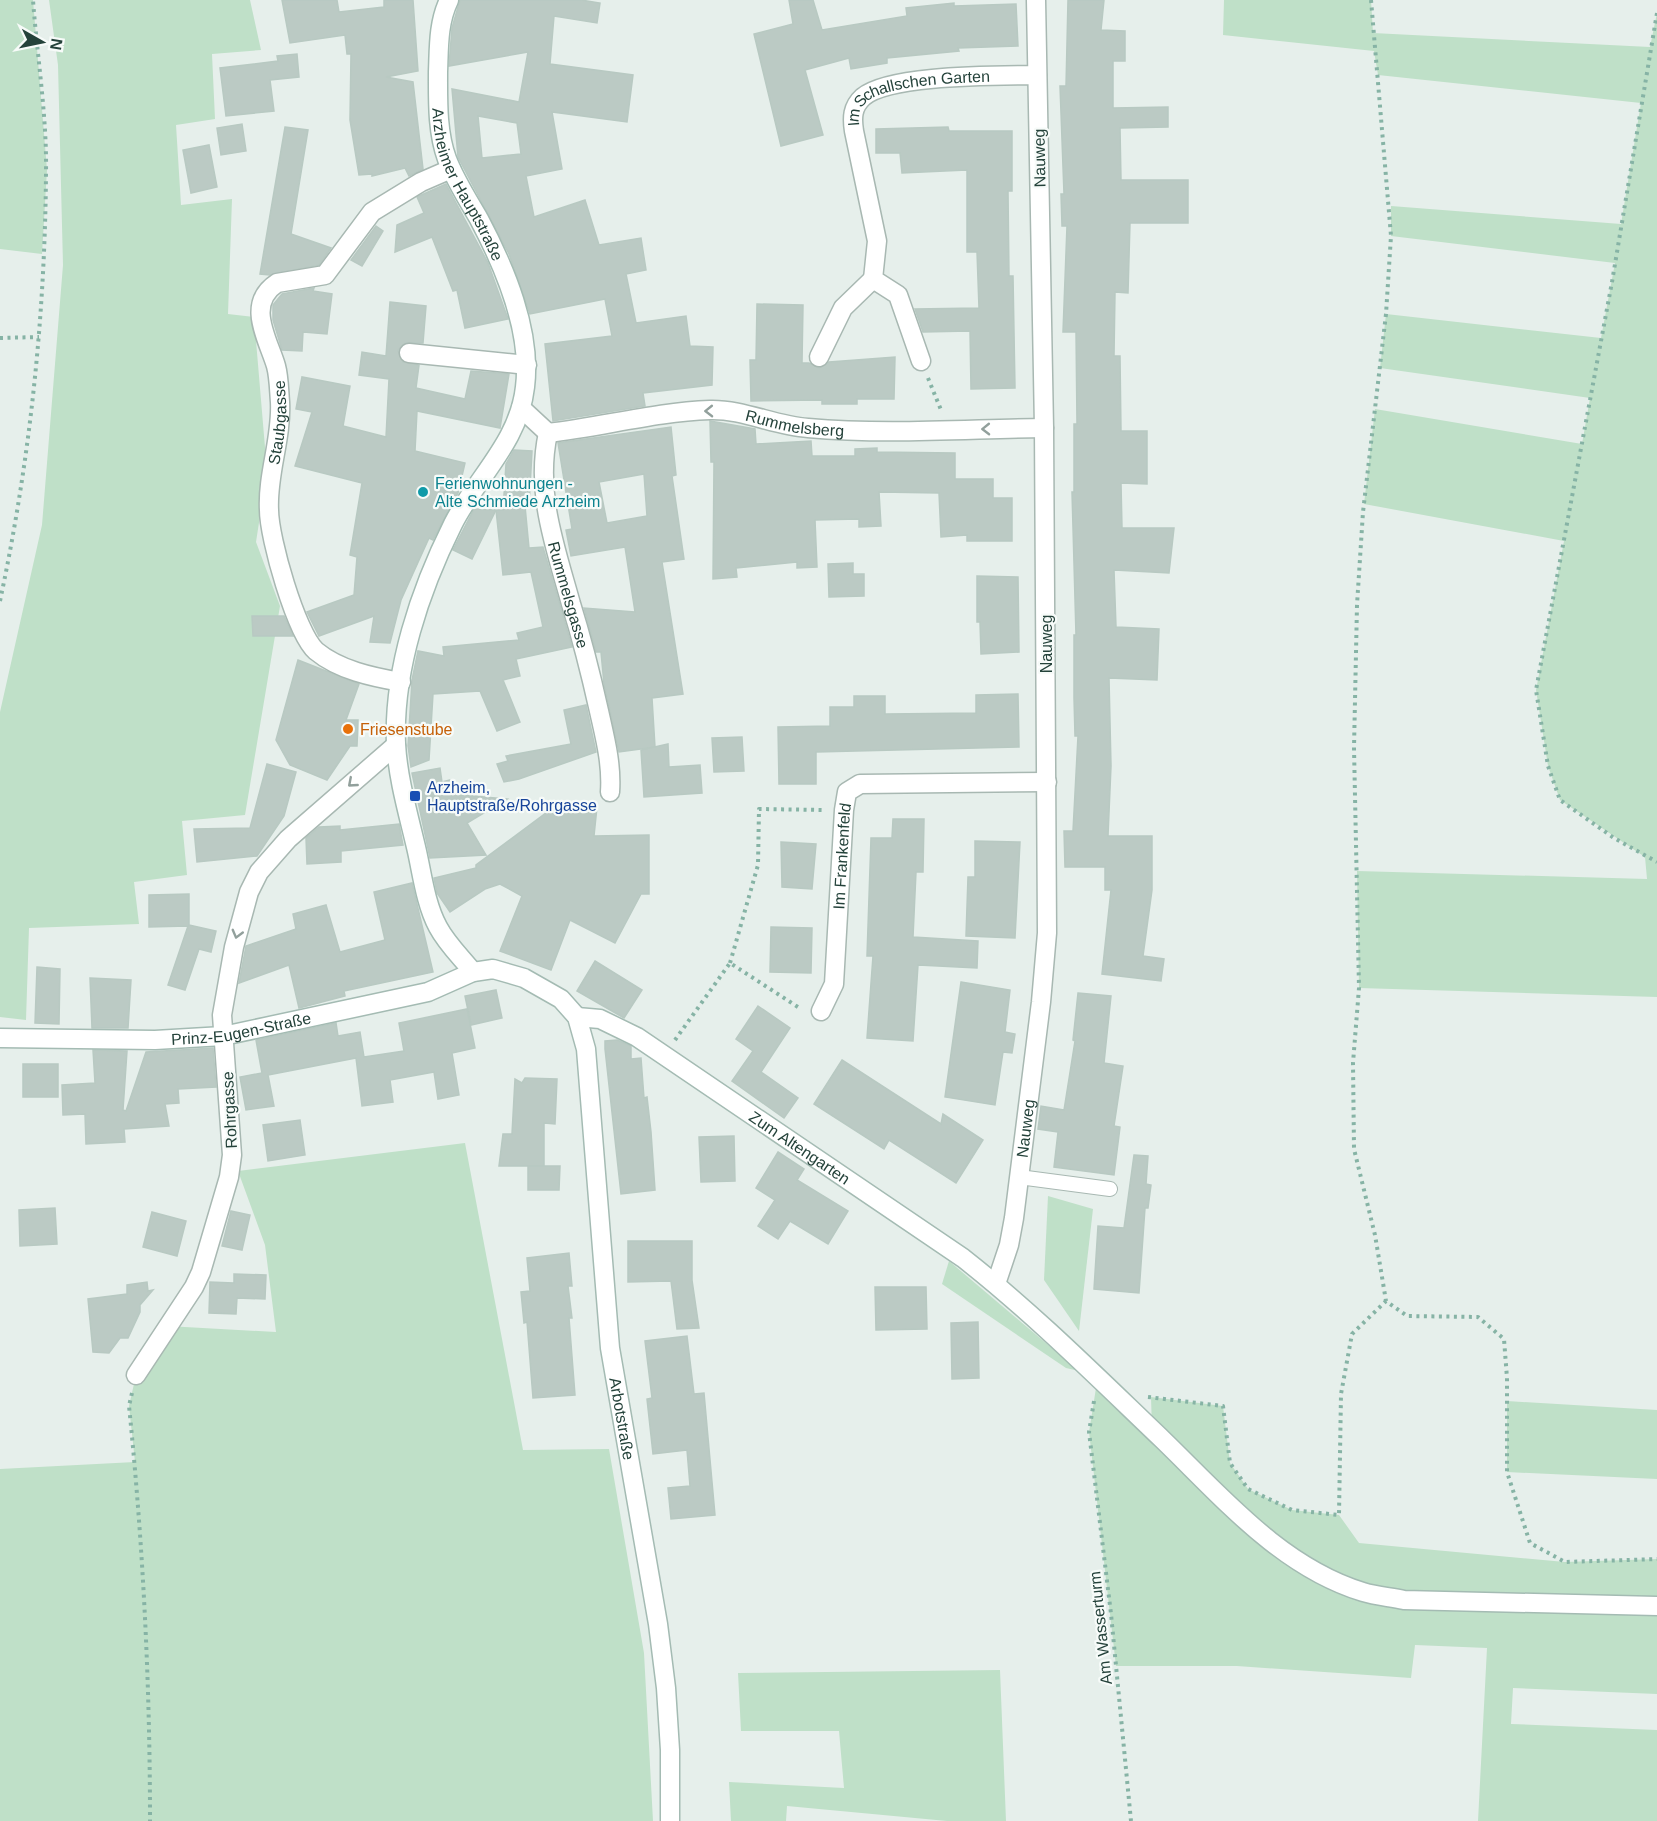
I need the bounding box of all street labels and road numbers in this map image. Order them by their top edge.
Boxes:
street label: Im Schallschen Garten [844,68,990,127]
street label: Arzheimer Hauptstraße [429,107,506,263]
street label: Nauweg [1030,128,1049,187]
street label: Staubgasse [265,380,289,466]
street label: Rummelsberg [744,407,844,439]
street label: Rummelsgasse [545,540,591,650]
street label: Nauweg [1038,615,1055,673]
street label: Im Frankenfeld [830,802,854,910]
street label: Prinz-Eugen-Straße [171,1009,313,1048]
street label: Rohrgasse [219,1071,240,1149]
street label: Nauweg [1014,1098,1038,1159]
street label: Zum Altengarten [746,1108,853,1188]
street label: Arbotstraße [606,1376,637,1461]
street label: Am Wasserturm [1086,1570,1115,1686]

